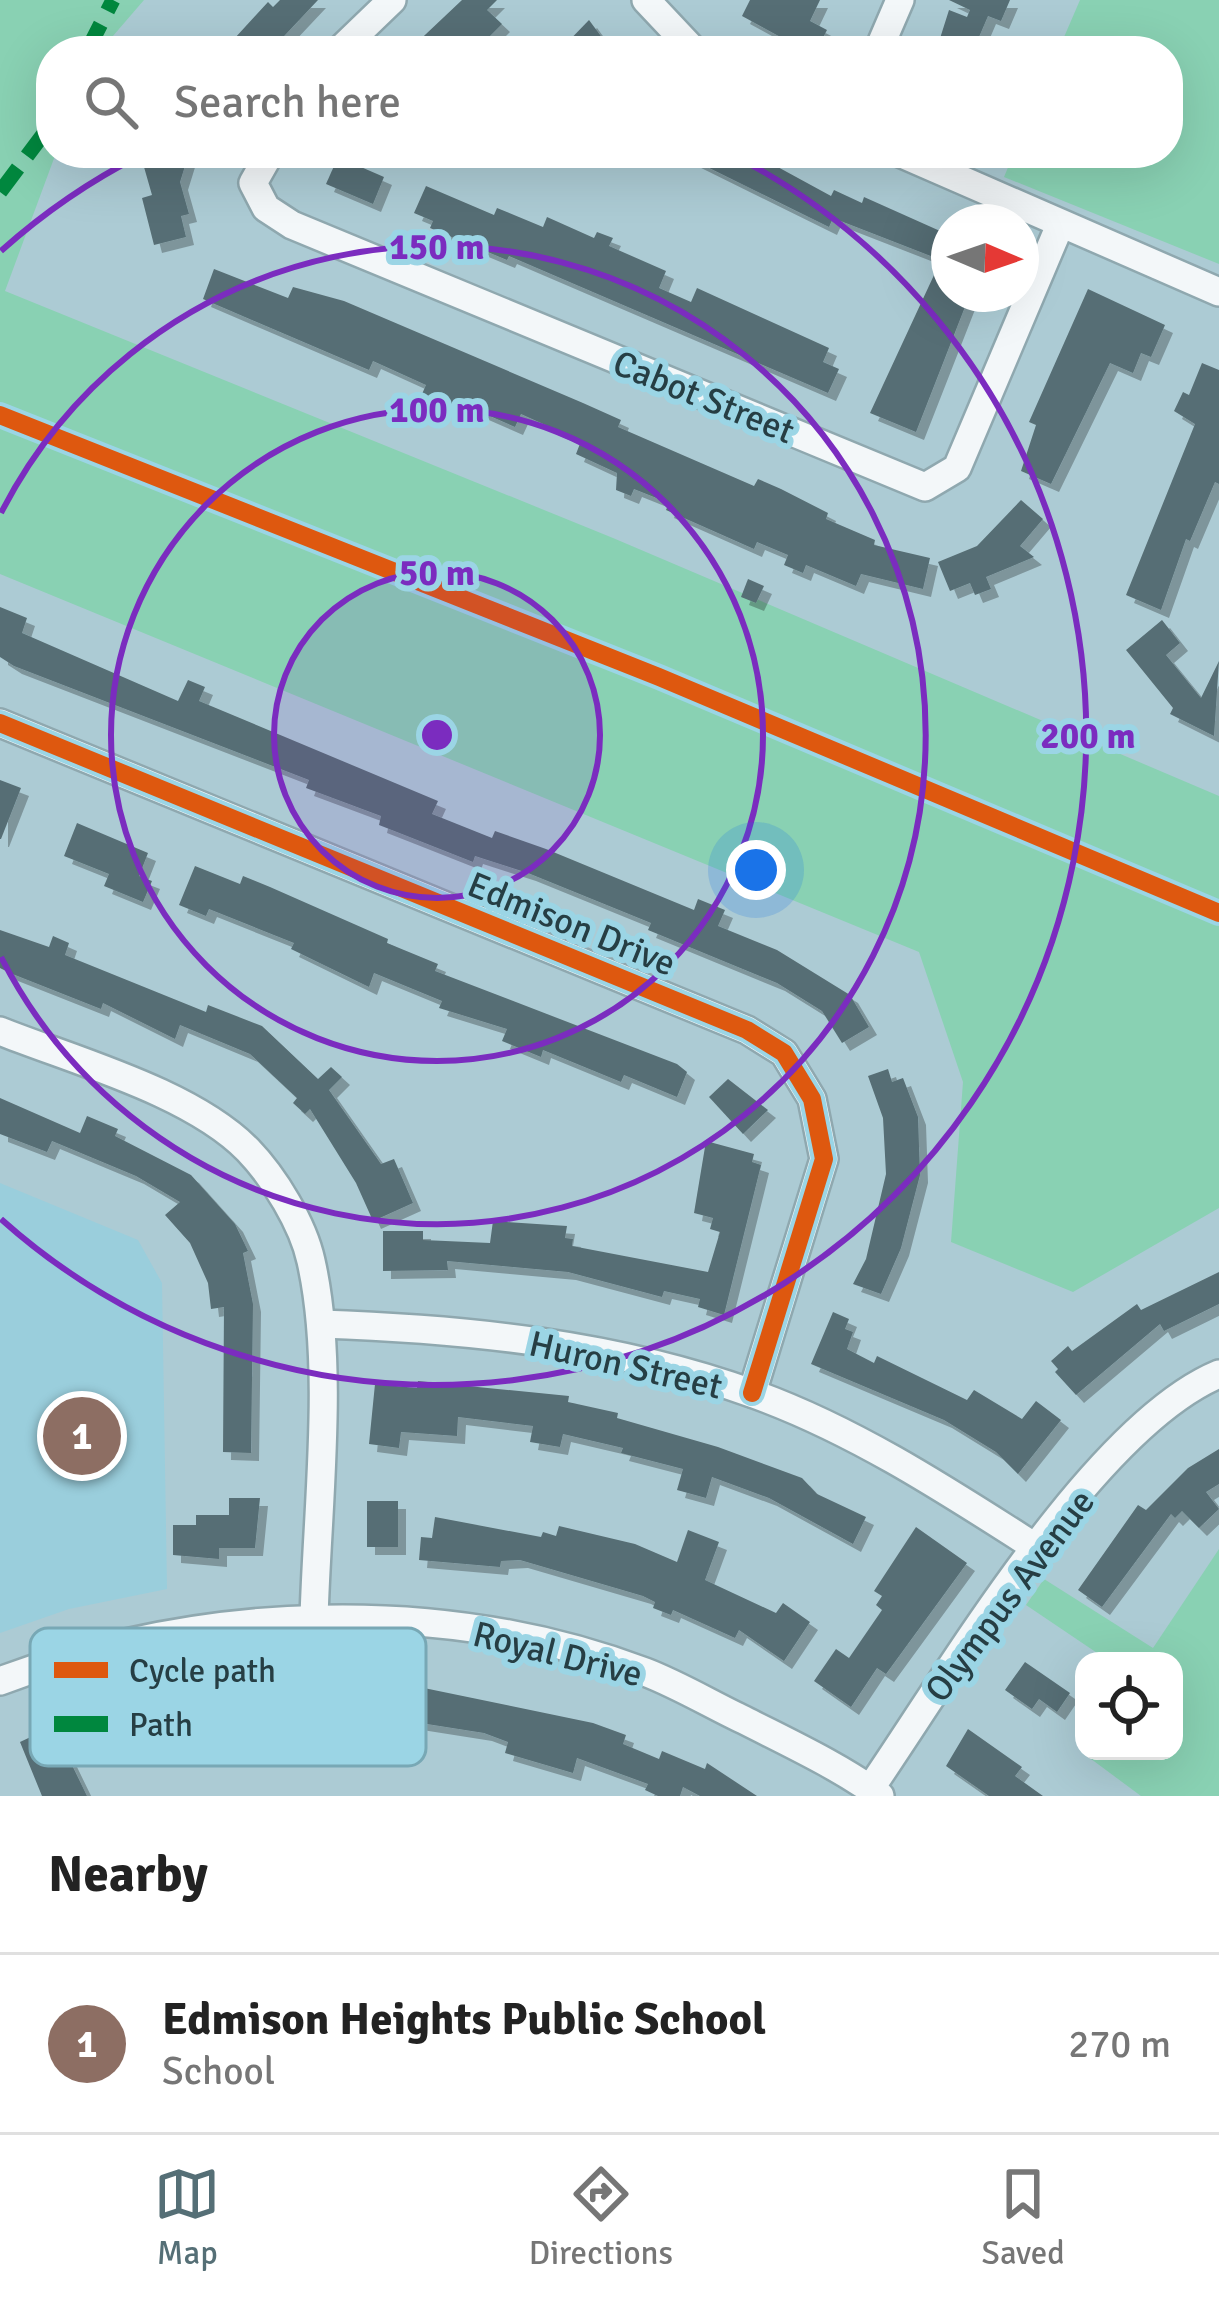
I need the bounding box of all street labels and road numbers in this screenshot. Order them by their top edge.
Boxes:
street label: Cabot Street [606,341,801,454]
street label: Edmison Drive [461,862,682,986]
street label: Huron Street [525,1321,727,1410]
street label: Olympus Avenue [916,1481,1105,1711]
street label: Royal Drive [468,1612,647,1697]

